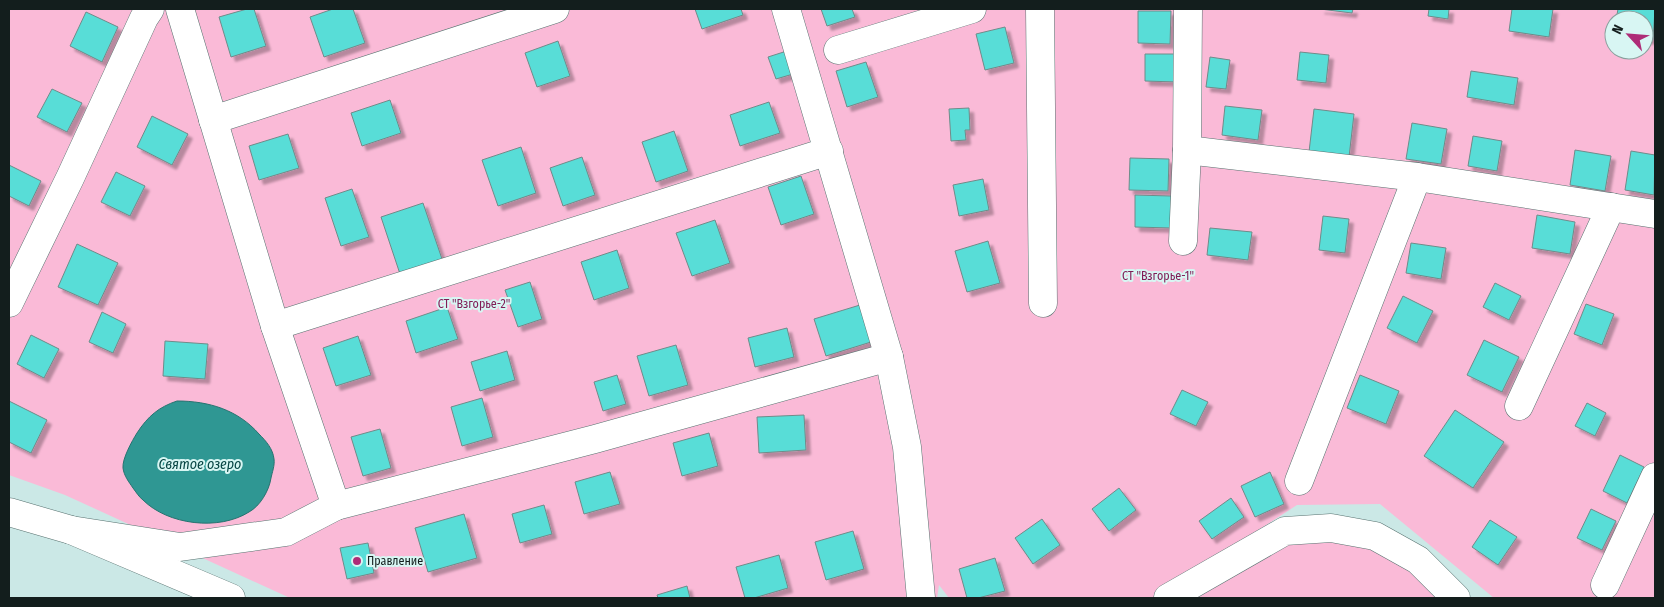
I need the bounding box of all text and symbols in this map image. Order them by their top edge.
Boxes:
north arrow [1604,10,1654,60]
text: N [1608,22,1627,37]
park label: СТ "Взгорье-1" [1122,269,1194,283]
park label: СТ "Взгорье-2" [438,297,510,311]
water label: Святое озеро [159,456,241,473]
place label: Правление [367,554,423,568]
marker: Правление [351,555,363,567]

